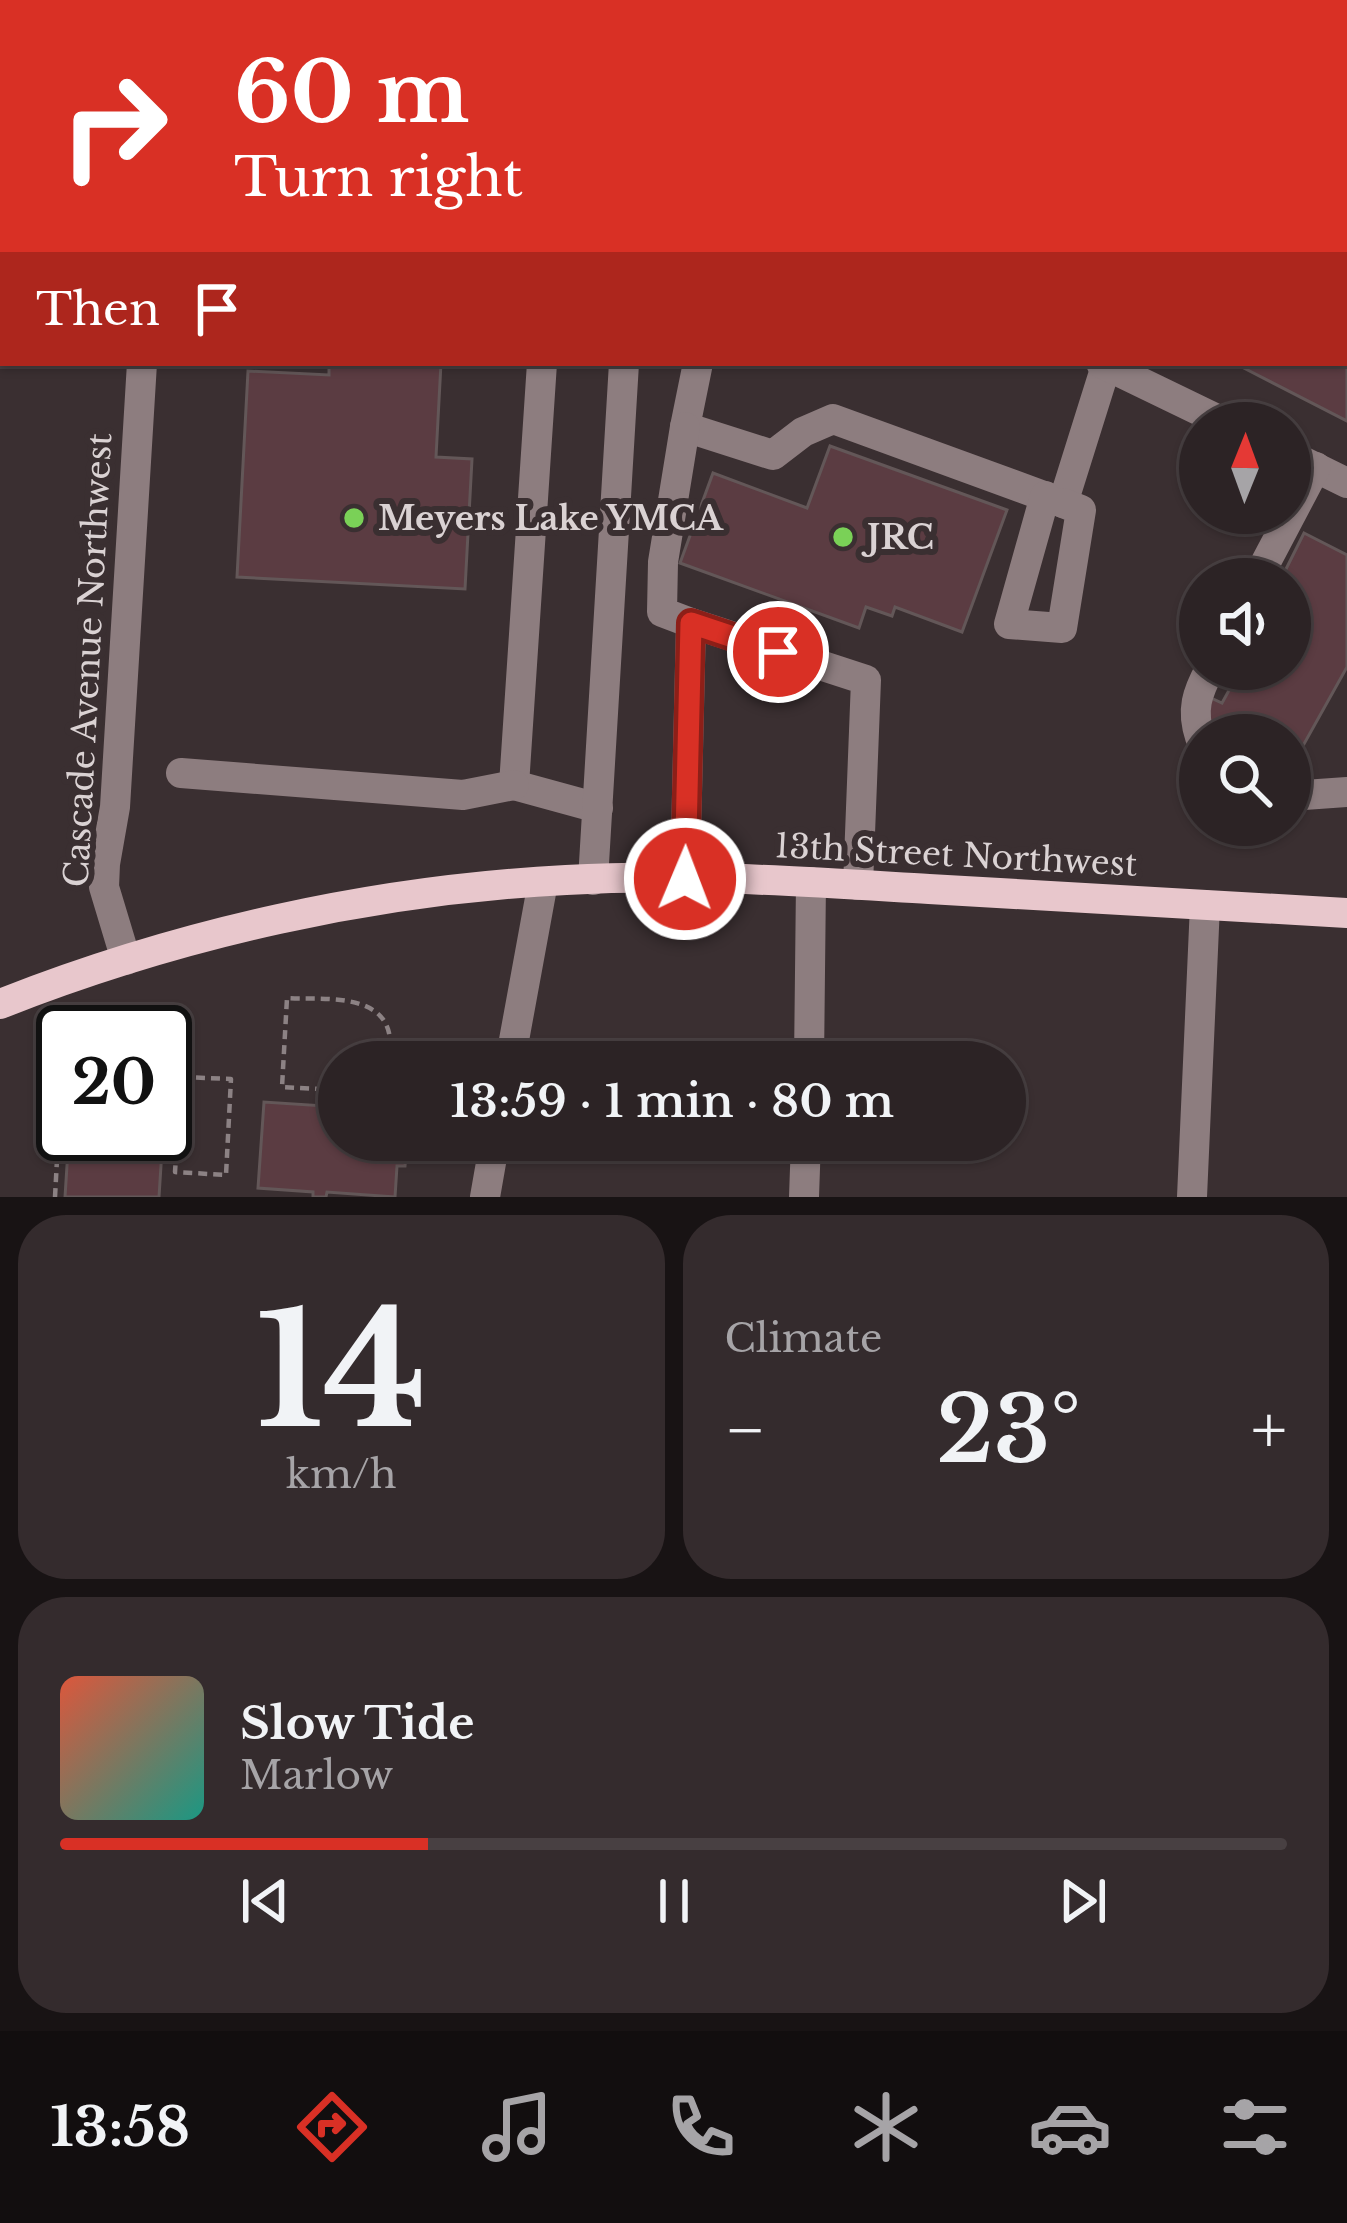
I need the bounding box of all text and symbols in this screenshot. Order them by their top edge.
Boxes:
text: 60 m [234,41,469,145]
icon: right [36,48,192,204]
text: Turn right [234,144,523,211]
icon: arrive [184,276,250,342]
text: Then [36,281,160,337]
north arrow [1179,402,1311,534]
map controls [1179,402,1311,846]
street label: Cascade Avenue Northwest [56,431,120,888]
place label: Meyers Lake YMCA [378,498,724,539]
marker: Meyers Lake YMCA [341,505,367,531]
place label: JRC [861,517,934,558]
marker: JRC [830,524,856,550]
button: sound [1179,558,1311,690]
pin [727,601,829,703]
icon: arrive [745,619,811,685]
button: search [1179,714,1311,846]
position arrow [622,816,748,942]
street label: 13th Street Northwest [774,825,1139,885]
speed limit sign: 20 [36,1005,192,1161]
text: 13:59 · 1 min · 80 m [450,1073,894,1129]
text: 14 [255,1275,427,1468]
text: Climate [725,1314,882,1363]
text: 23° [936,1375,1081,1486]
text: − [725,1389,766,1471]
text: + [1251,1389,1287,1471]
text: km/h [286,1450,397,1499]
text: Slow Tide [240,1695,475,1751]
text: Marlow [240,1751,393,1800]
icon: previous [232,1868,298,1934]
icon: pause [641,1868,707,1934]
icon: next [1050,1868,1116,1934]
icon: directions [290,2085,374,2169]
icon: music [475,2085,559,2169]
icon: phone [659,2085,743,2169]
icon: climate [844,2085,928,2169]
icon: car [1028,2085,1112,2169]
icon: filters [1213,2085,1297,2169]
text: 13:58 [50,2094,190,2161]

